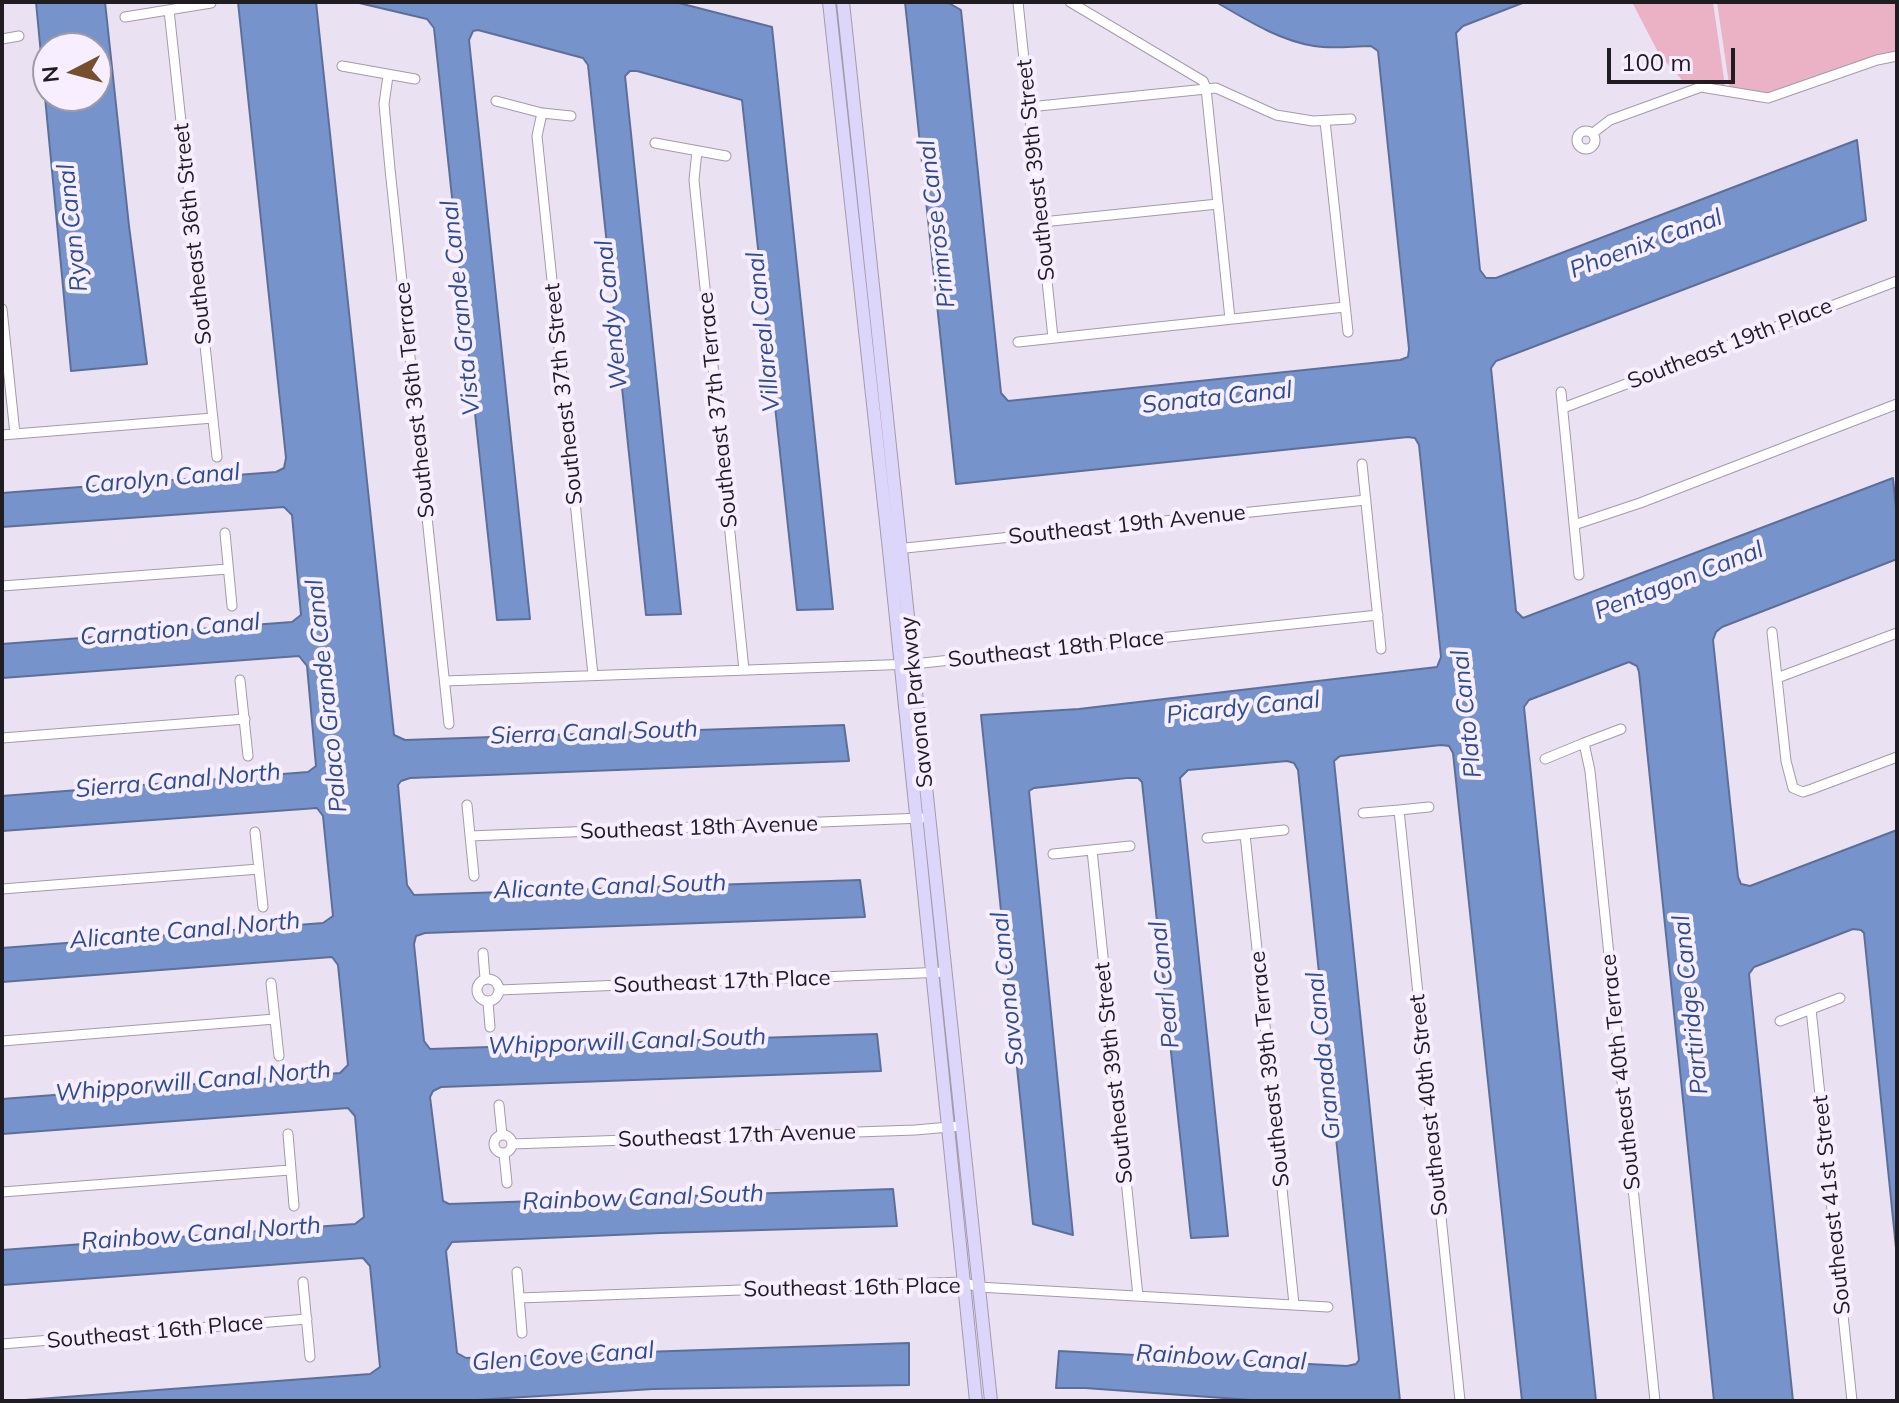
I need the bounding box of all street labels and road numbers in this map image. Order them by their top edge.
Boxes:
street label: Southeast 39th Street [1011,58,1061,282]
street label: Southeast 36th Street [168,122,218,346]
street label: Southeast 36th Terrace [389,281,441,519]
street label: Southeast 37th Street [539,282,589,506]
street label: Southeast 37th Terrace [692,291,744,529]
street label: Southeast 19th Place [1624,293,1836,395]
street label: Southeast 19th Avenue [1007,499,1247,551]
street label: Savona Parkway [895,615,939,789]
street label: Southeast 18th Place [947,625,1165,673]
street label: Southeast 18th Avenue [579,811,819,845]
street label: Southeast 39th Terrace [1244,950,1296,1188]
street label: Southeast 40th Terrace [1595,953,1647,1191]
street label: Southeast 39th Street [1089,961,1139,1185]
street label: Southeast 17th Place [613,965,831,999]
street label: Southeast 40th Street [1404,993,1454,1217]
street label: Southeast 41st Street [1807,1094,1857,1316]
street label: Southeast 17th Avenue [617,1119,857,1153]
street label: Southeast 16th Place [743,1273,961,1303]
street label: Southeast 16th Place [46,1309,264,1355]

